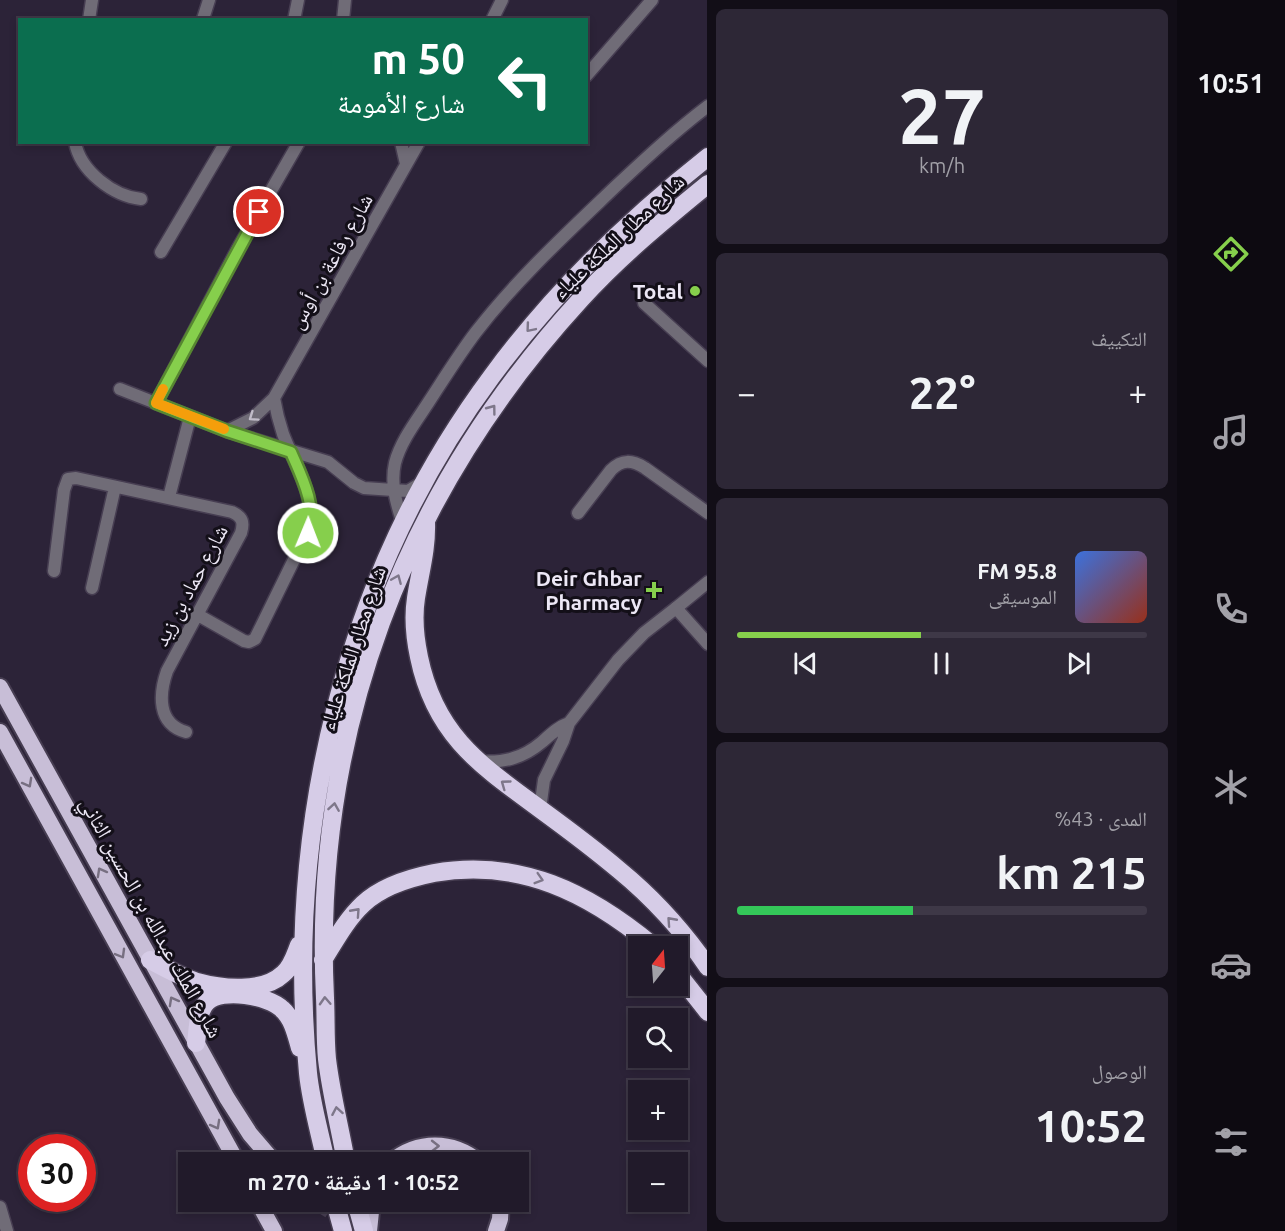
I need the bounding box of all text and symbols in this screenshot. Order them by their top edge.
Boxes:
text: 50 m [371,35,465,82]
icon: left [486,42,564,120]
text: 10:51 [1197,68,1265,98]
text: 27 [898,71,986,159]
text: شارع الأمومة [338,88,465,118]
text: km/h [919,154,965,177]
street label: شارع مطار الملكة علياء [547,169,690,304]
pin [233,186,284,237]
street label: شارع رفاعة بن أوس [283,189,379,334]
icon: arrive [242,195,275,228]
icon: directions [1210,233,1252,275]
place label: Total [633,279,683,303]
marker: Total [688,284,702,298]
one-way arrow [526,321,537,332]
text: التكييف [1091,327,1147,350]
text: 22° [909,367,975,418]
text: − [737,374,756,411]
text: + [1128,374,1147,411]
one-way arrow [485,405,496,416]
one-way arrow [249,410,260,421]
icon: music [1210,411,1252,453]
position arrow [276,501,340,565]
street label: شارع حماد بن زيد [148,520,234,651]
text: 95.8 FM [977,558,1057,583]
street label: شارع مطار الملكة علياء [314,563,392,734]
place label: Deir Ghbar Pharmacy [536,566,642,614]
one-way arrow [390,574,402,585]
marker: Deir Ghbar Pharmacy [647,583,661,597]
text: الموسيقى [989,585,1057,608]
icon: phone [1210,588,1252,630]
icon: previous [789,647,822,680]
icon: pause [925,647,958,680]
icon: next [1062,647,1095,680]
icon: climate [1210,766,1252,808]
one-way arrow [21,777,32,787]
one-way arrow [500,780,511,791]
street label: شارع الملك عبدالله بن الحسين الثاني [71,793,228,1044]
one-way arrow [327,802,339,811]
text: المدى · 43% [1054,807,1147,830]
text: 215 km [996,847,1147,898]
one-way arrow [97,868,108,879]
one-way arrow [533,872,544,884]
one-way arrow [349,908,360,919]
one-way arrow [667,918,678,928]
north arrow [628,936,688,996]
map controls [628,936,688,1212]
icon: car [1210,944,1252,986]
one-way arrow [114,948,125,958]
one-way arrow [318,996,331,1005]
one-way arrow [169,997,180,1008]
button: search [628,1008,688,1068]
text: الوصول [1092,1060,1147,1083]
button: + [628,1080,688,1140]
text: 10:52 [1034,1100,1147,1151]
one-way arrow [331,1106,344,1116]
one-way arrow [209,1118,220,1129]
icon: filters [1210,1121,1252,1163]
speed limit sign: 30 [18,1134,96,1212]
one-way arrow [431,1140,440,1152]
button: − [628,1152,688,1212]
text: 10:52 · 1 دقيقة · 270 m [248,1169,460,1194]

